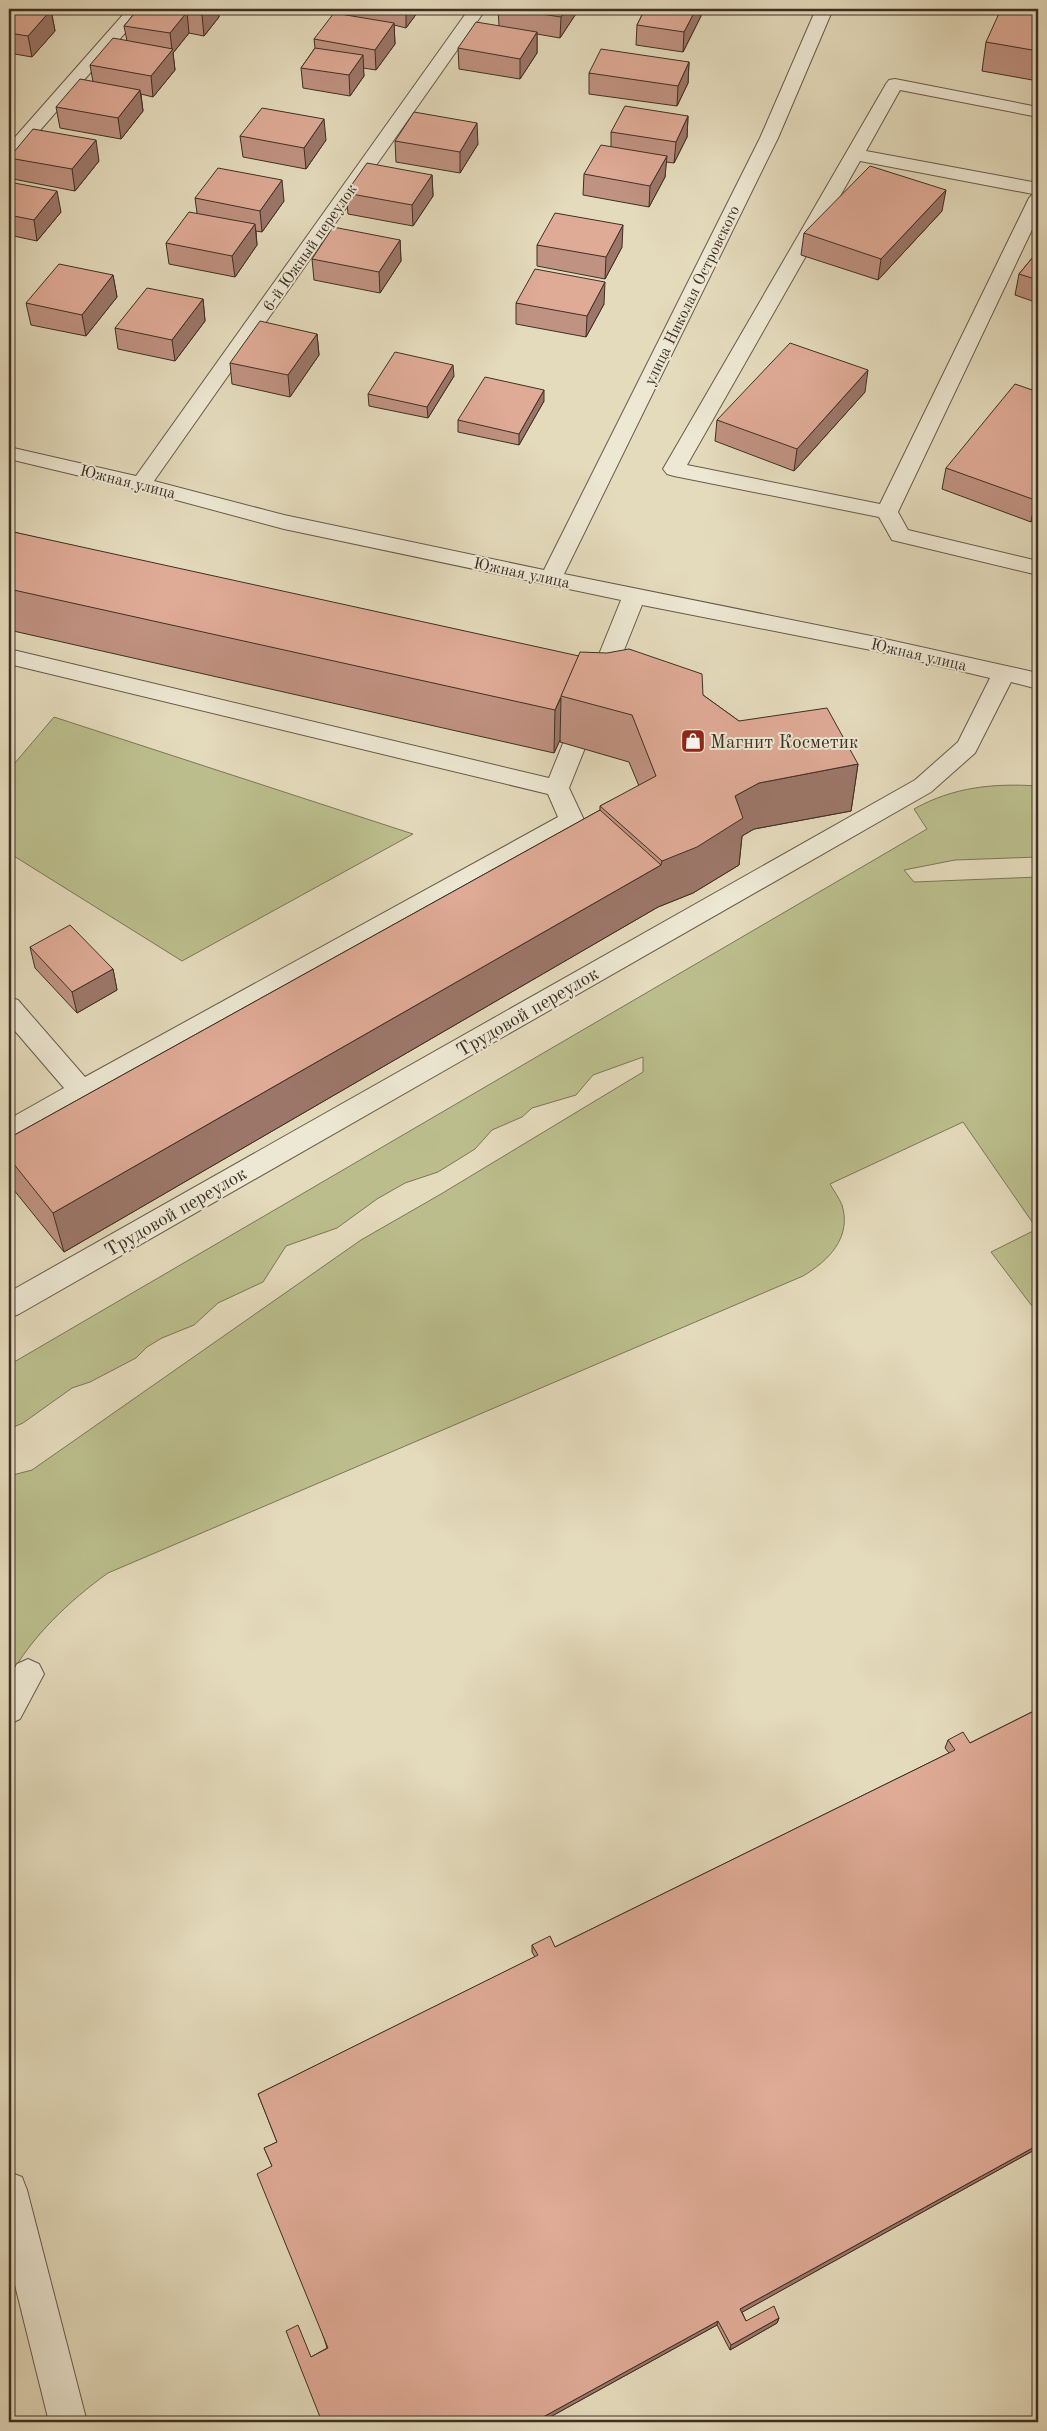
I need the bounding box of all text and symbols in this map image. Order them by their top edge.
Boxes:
street label: 6-й Южный переулок [261,181,361,315]
street label: улица Николая Островского [642,203,743,388]
street label: Южная улица [78,463,177,503]
street label: Южная улица [472,556,571,592]
street label: Южная улица [869,637,968,675]
shop icon: Магнит Косметик [680,728,706,754]
place label: Магнит Косметик [710,734,859,753]
street label: Трудовой переулок [454,965,603,1061]
street label: Трудовой переулок [102,1165,251,1261]

